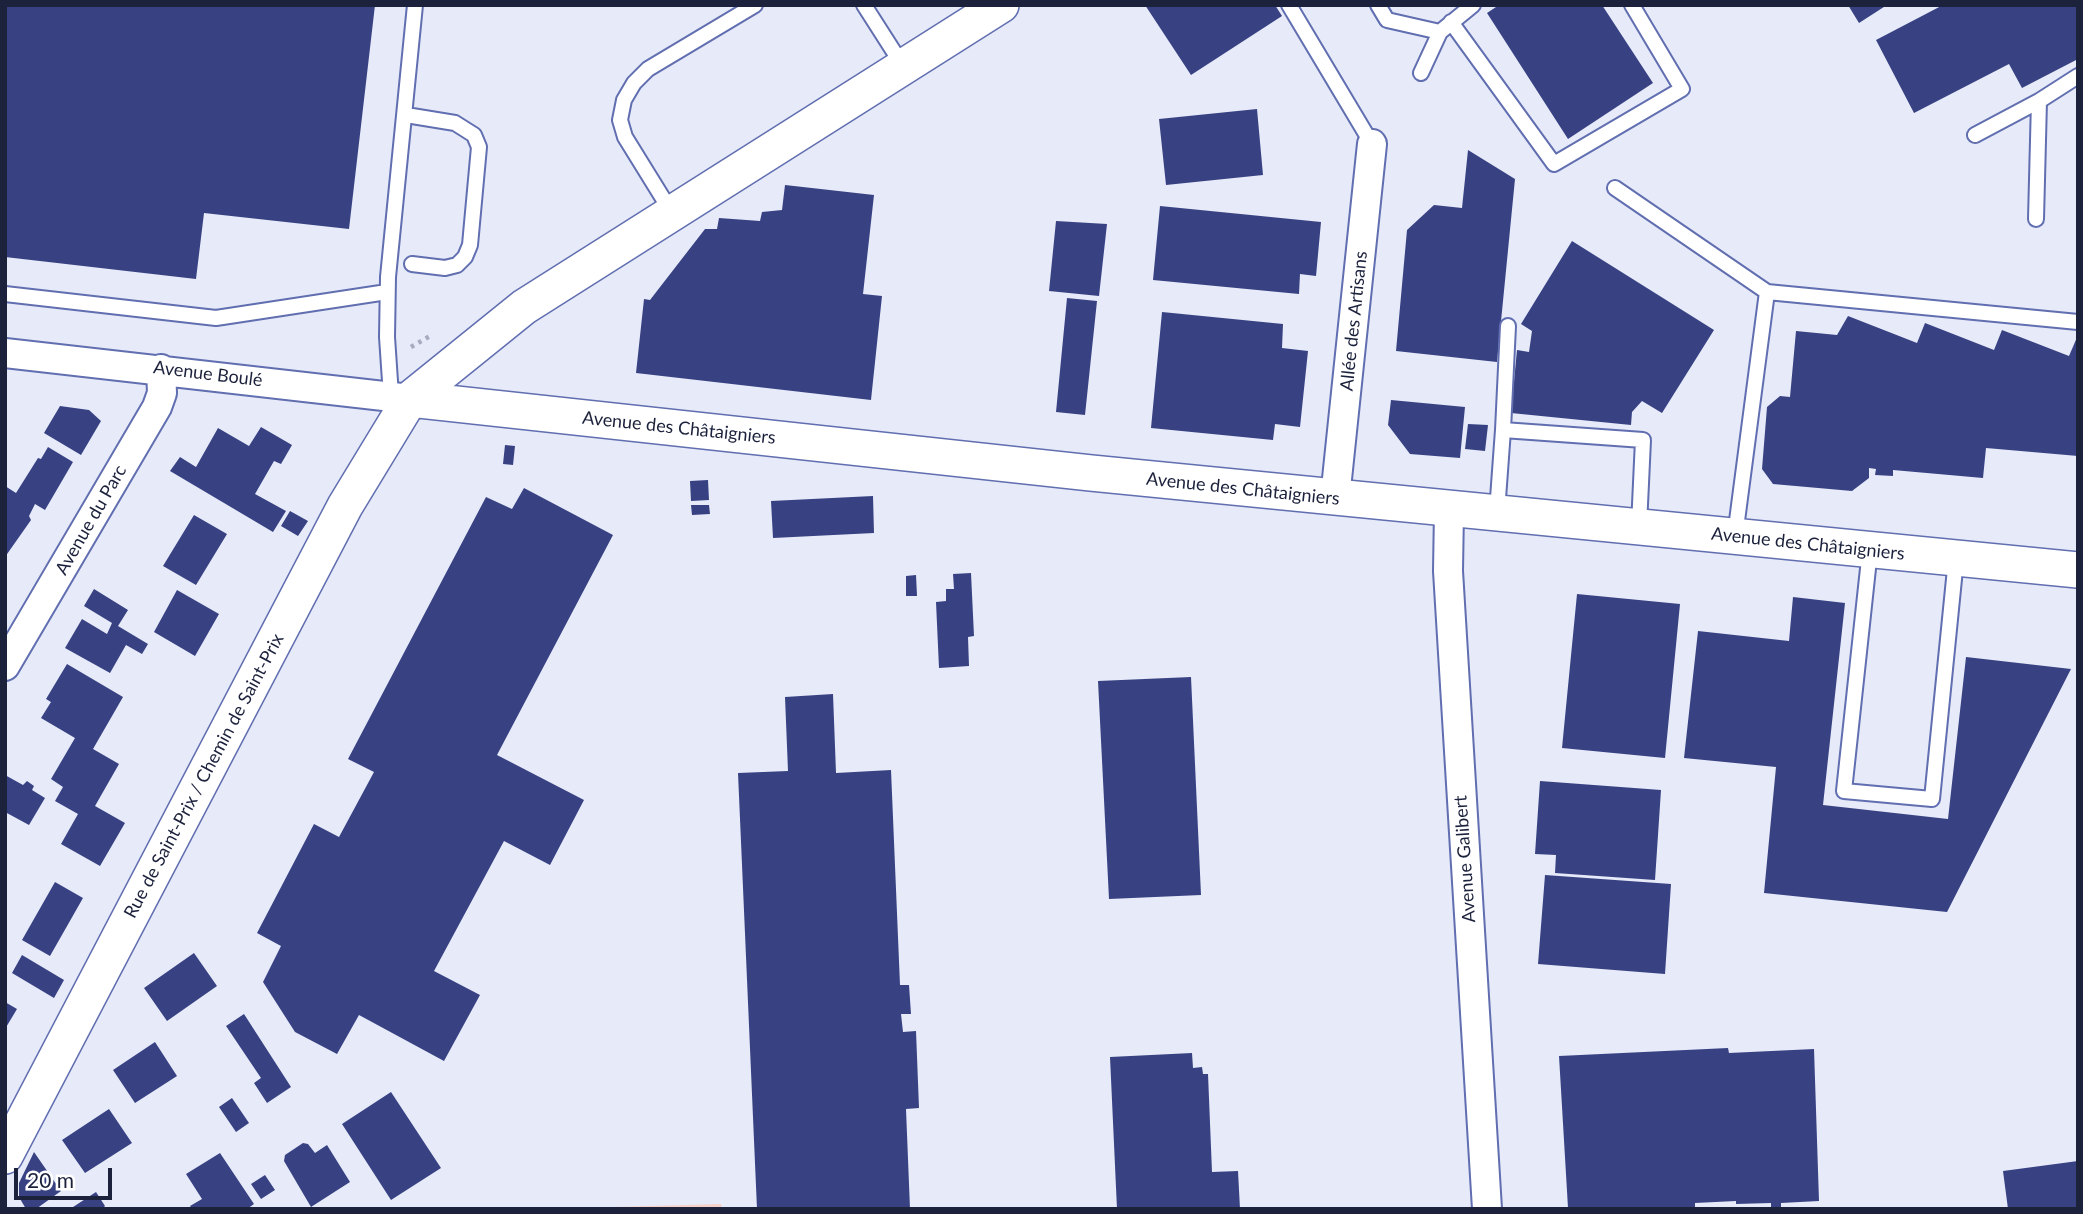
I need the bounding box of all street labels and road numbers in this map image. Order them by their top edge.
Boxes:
street label: Allée des Artisans [1336,250,1372,392]
street label: Avenue Boulé [152,357,264,391]
street label: Avenue des Châtaigniers [581,407,777,449]
street label: Avenue du Parc [51,461,131,579]
street label: Avenue des Châtaigniers [1145,468,1341,510]
street label: Avenue des Châtaigniers [1710,523,1906,565]
street label: Rue de Saint-Prix / Chemin de Saint-Prix [120,630,288,922]
street label: Avenue Galibert [1450,795,1480,923]

